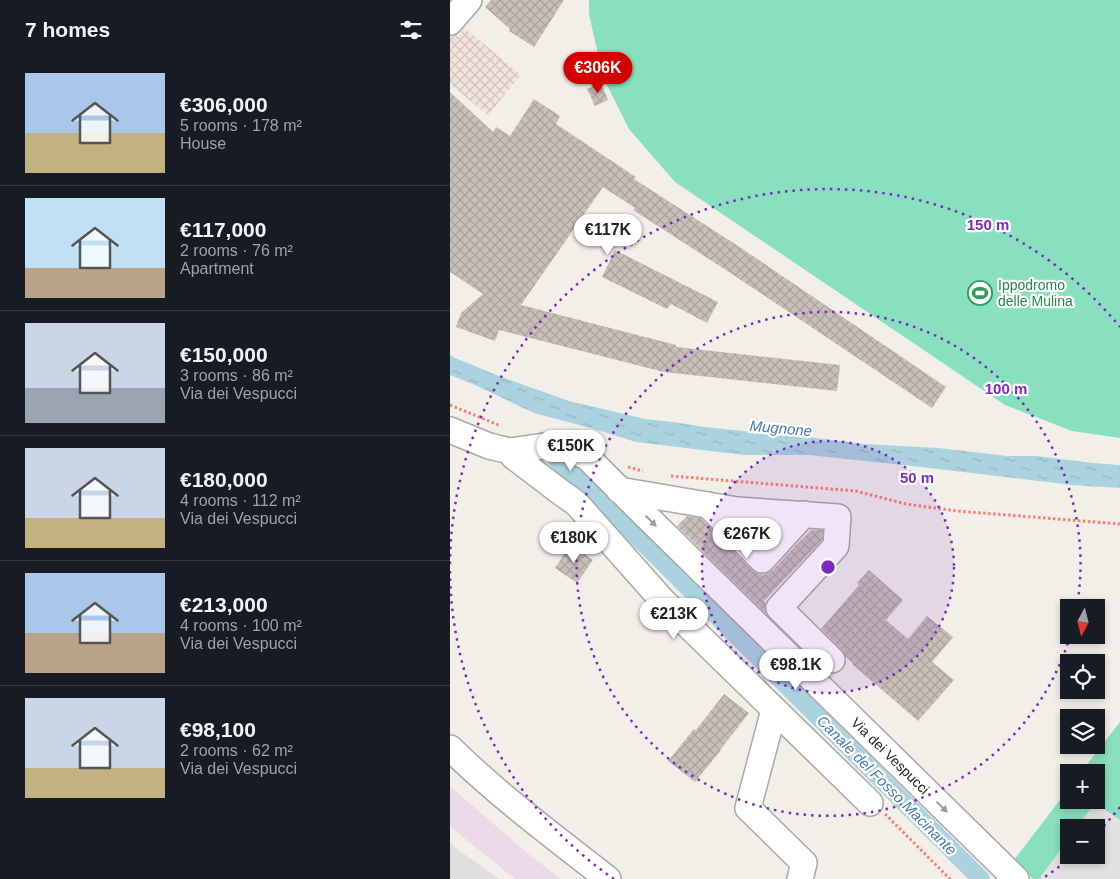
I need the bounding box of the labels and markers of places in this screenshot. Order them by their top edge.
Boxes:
pin: €306K [563,52,633,94]
pin: €117K [573,214,643,256]
place label: Ippodromo delle Mulina [998,277,1073,309]
sports icon: Ippodromo delle Mulina [967,280,993,306]
pin: €150K [536,430,606,472]
pin: €267K [712,518,782,560]
pin: €180K [539,522,609,564]
centre of rings [819,558,837,576]
pin: €213K [639,598,709,640]
pin: €98.1K [755,648,837,691]

